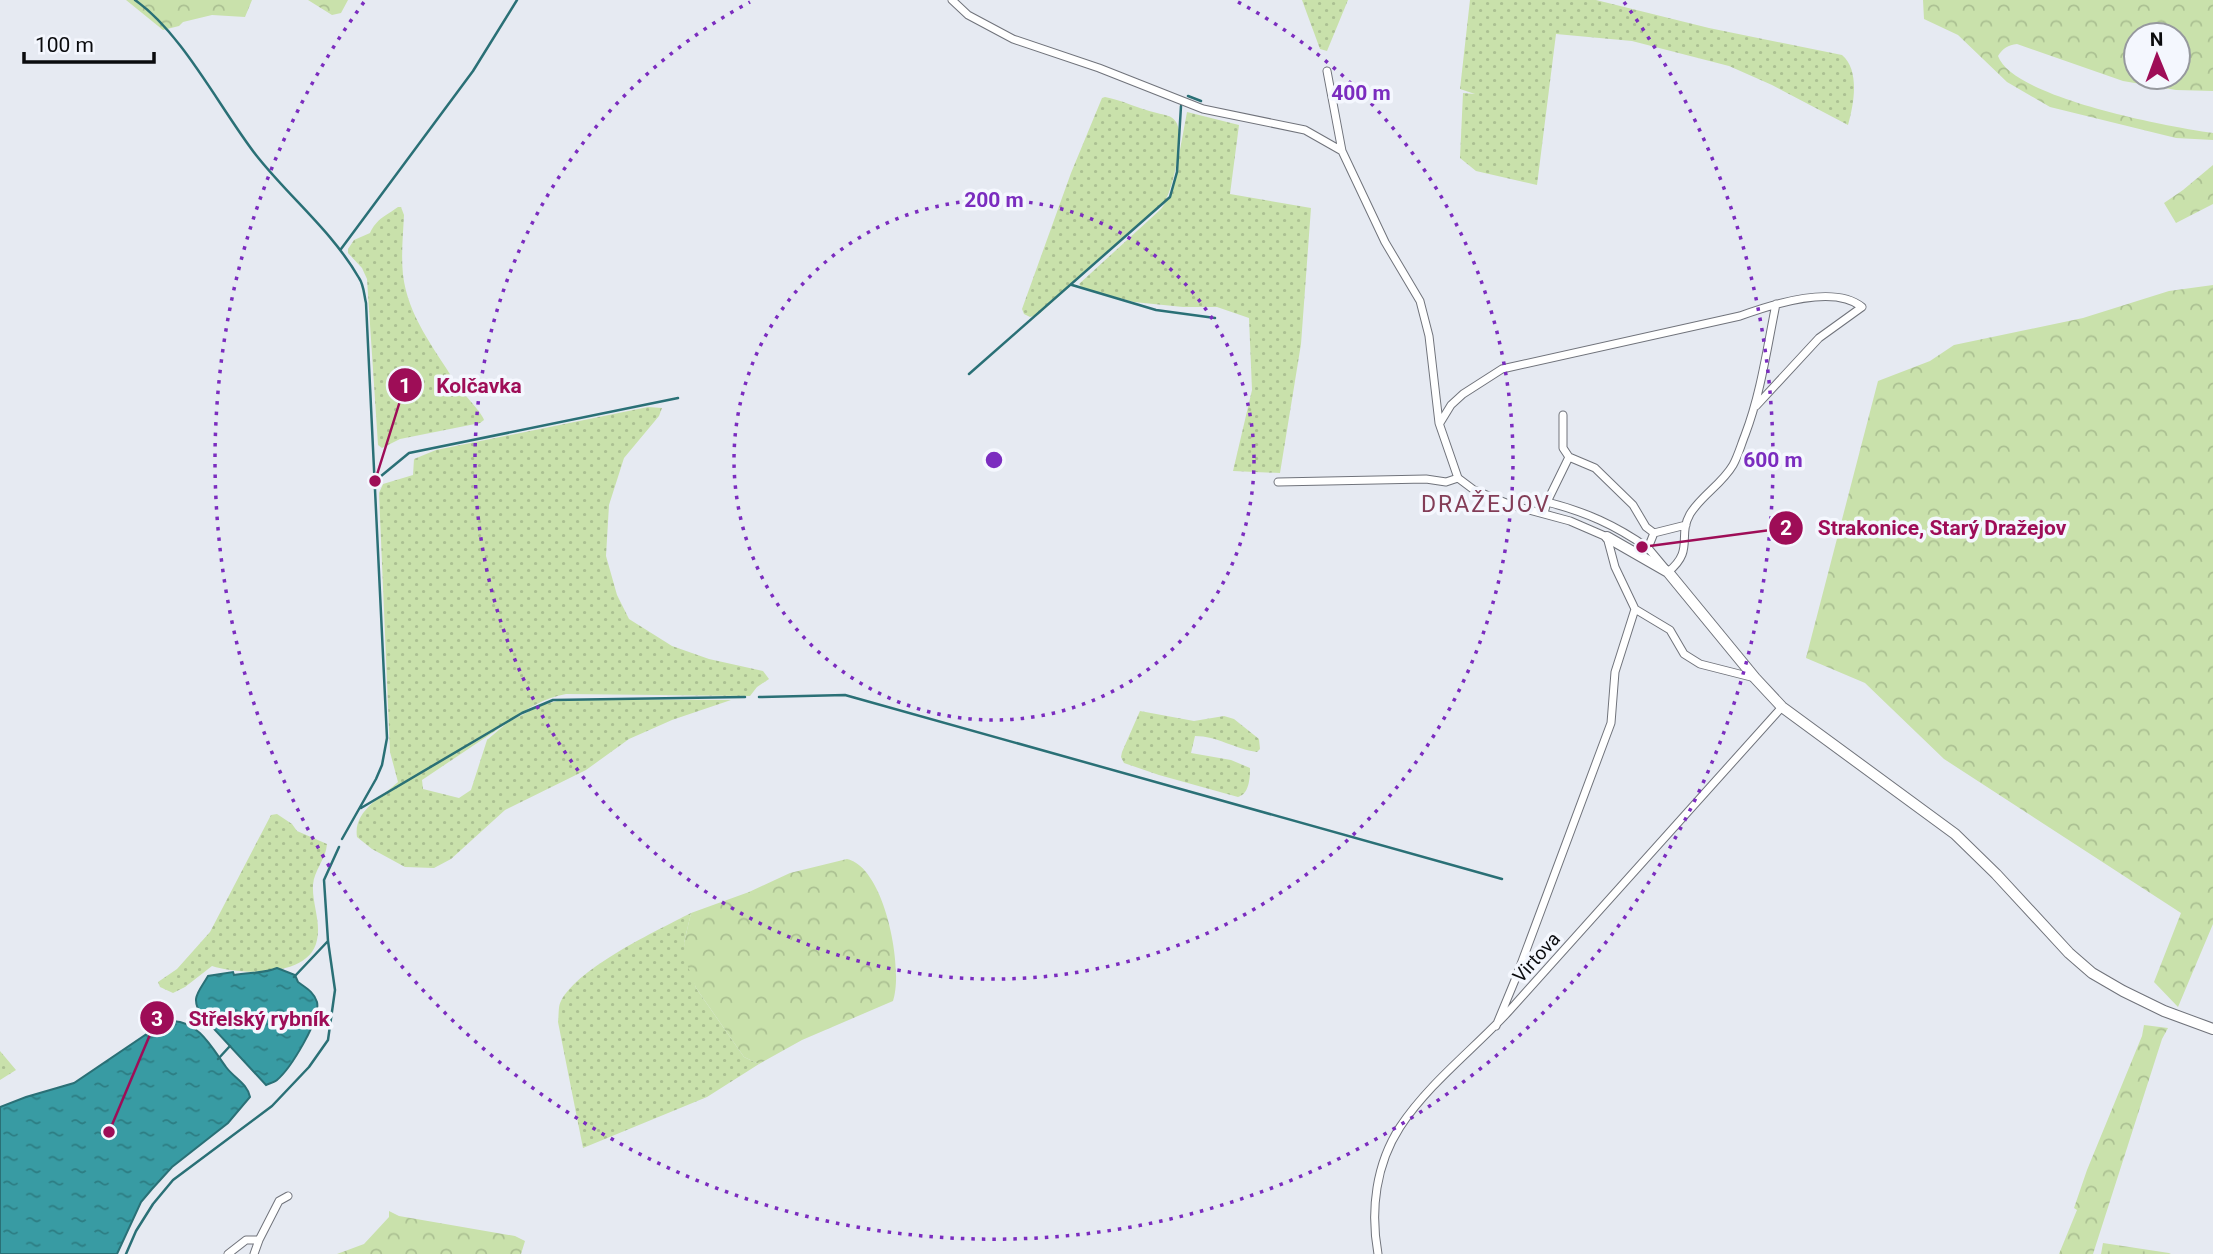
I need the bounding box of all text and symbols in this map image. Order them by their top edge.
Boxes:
scale bar [24,21,154,65]
north arrow [2122,21,2192,91]
text: N [2150,28,2164,51]
text: 100 m [35,33,94,57]
text: 400 m [1331,81,1391,105]
text: 200 m [964,188,1024,212]
callout: Kolčavka [387,364,536,406]
text: 1 [399,374,411,398]
text: Kolčavka [436,374,522,398]
centre of rings [982,448,1006,472]
text: 600 m [1743,448,1803,472]
district label: DRAŽEJOV [1421,490,1551,518]
callout: Strakonice, Starý Dražejov [1769,507,2080,549]
text: 2 [1780,516,1792,540]
text: Strakonice, Starý Dražejov [1818,516,2067,540]
street label: Virtova [1508,927,1565,987]
callout: Střelský rybník [139,997,343,1039]
text: 3 [151,1007,163,1031]
text: Střelský rybník [188,1007,330,1031]

